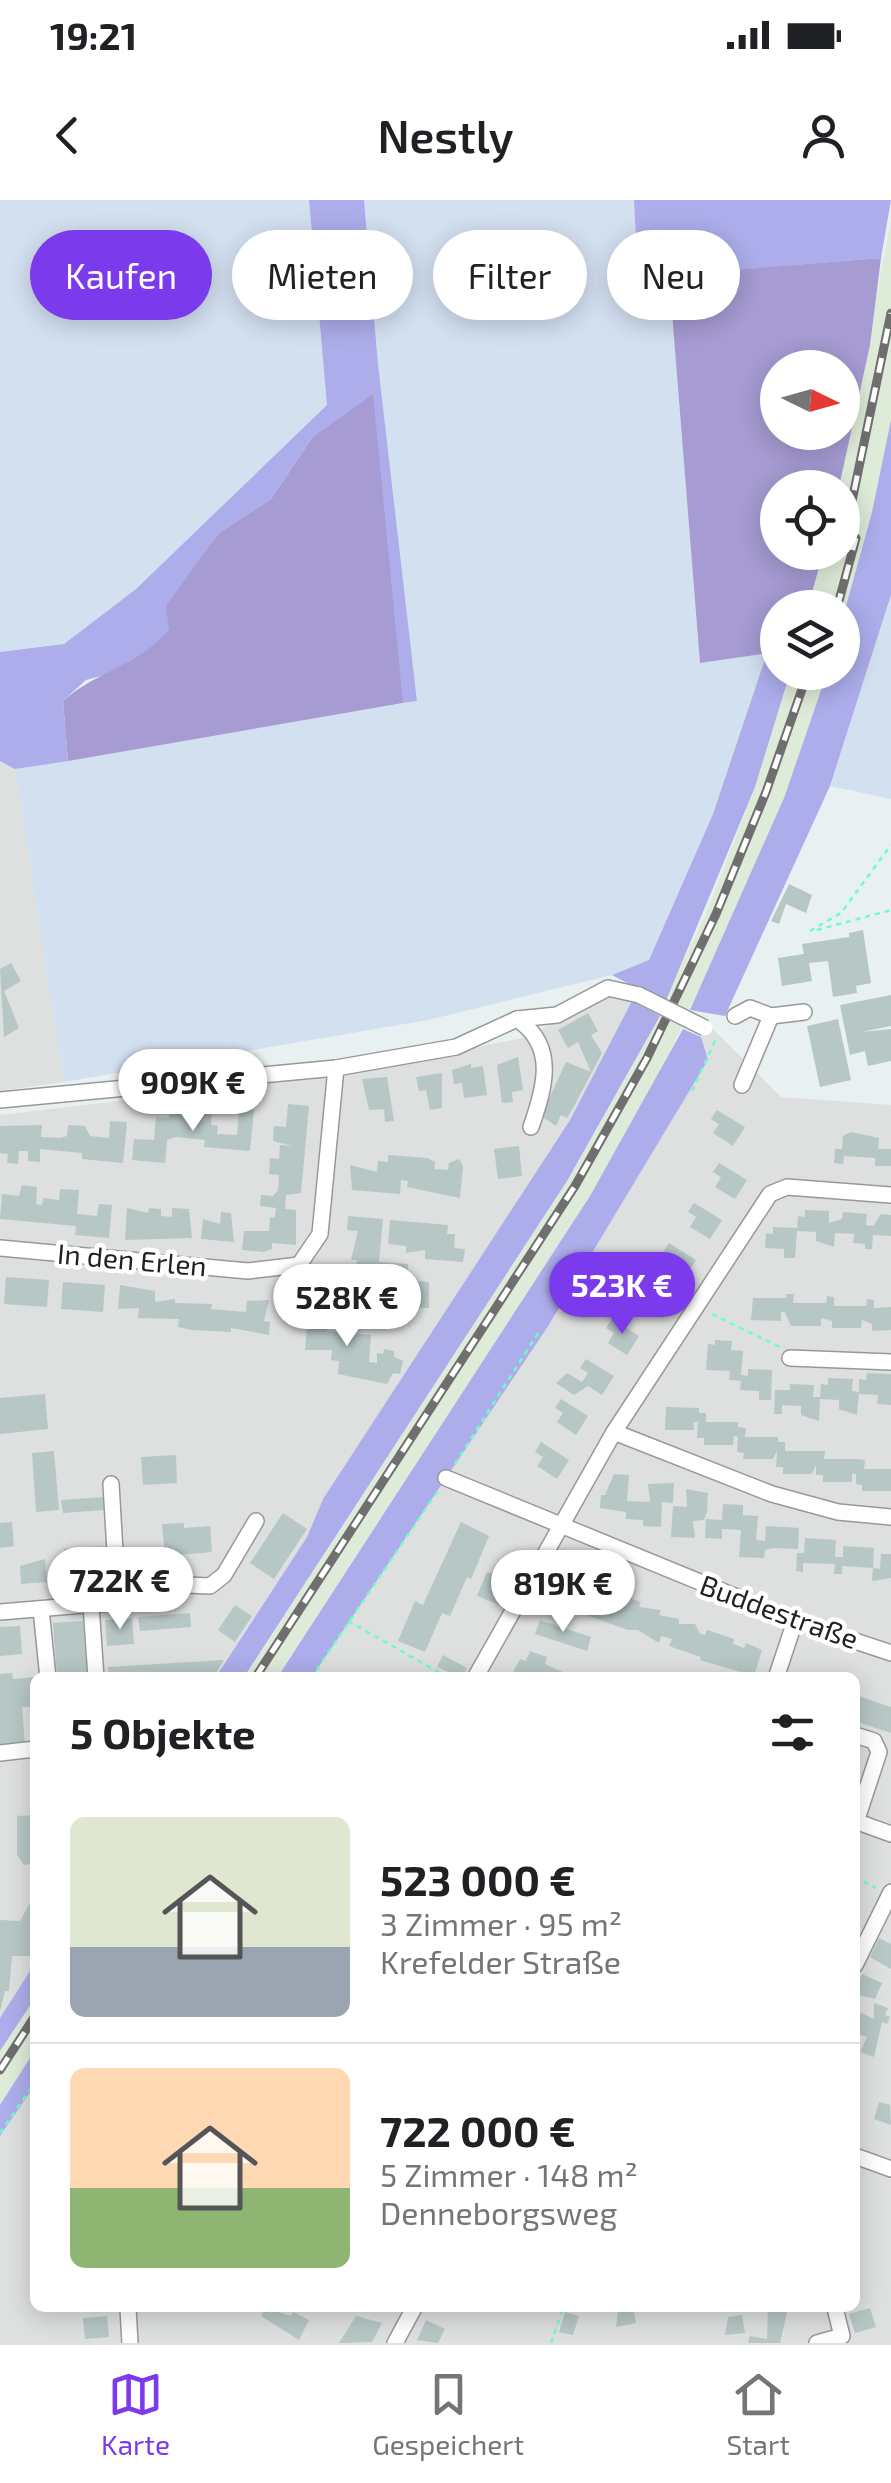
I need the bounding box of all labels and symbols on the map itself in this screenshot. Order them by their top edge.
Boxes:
north arrow [760,350,860,450]
pin: 909K € [112,1049,274,1134]
street label: In den Erlen [56,1236,208,1282]
pin: 523K € [541,1252,703,1337]
pin: 528K € [266,1264,428,1349]
pin: 722K € [39,1547,201,1632]
pin: 819K € [482,1550,644,1635]
street label: Buddestraße [696,1567,863,1655]

